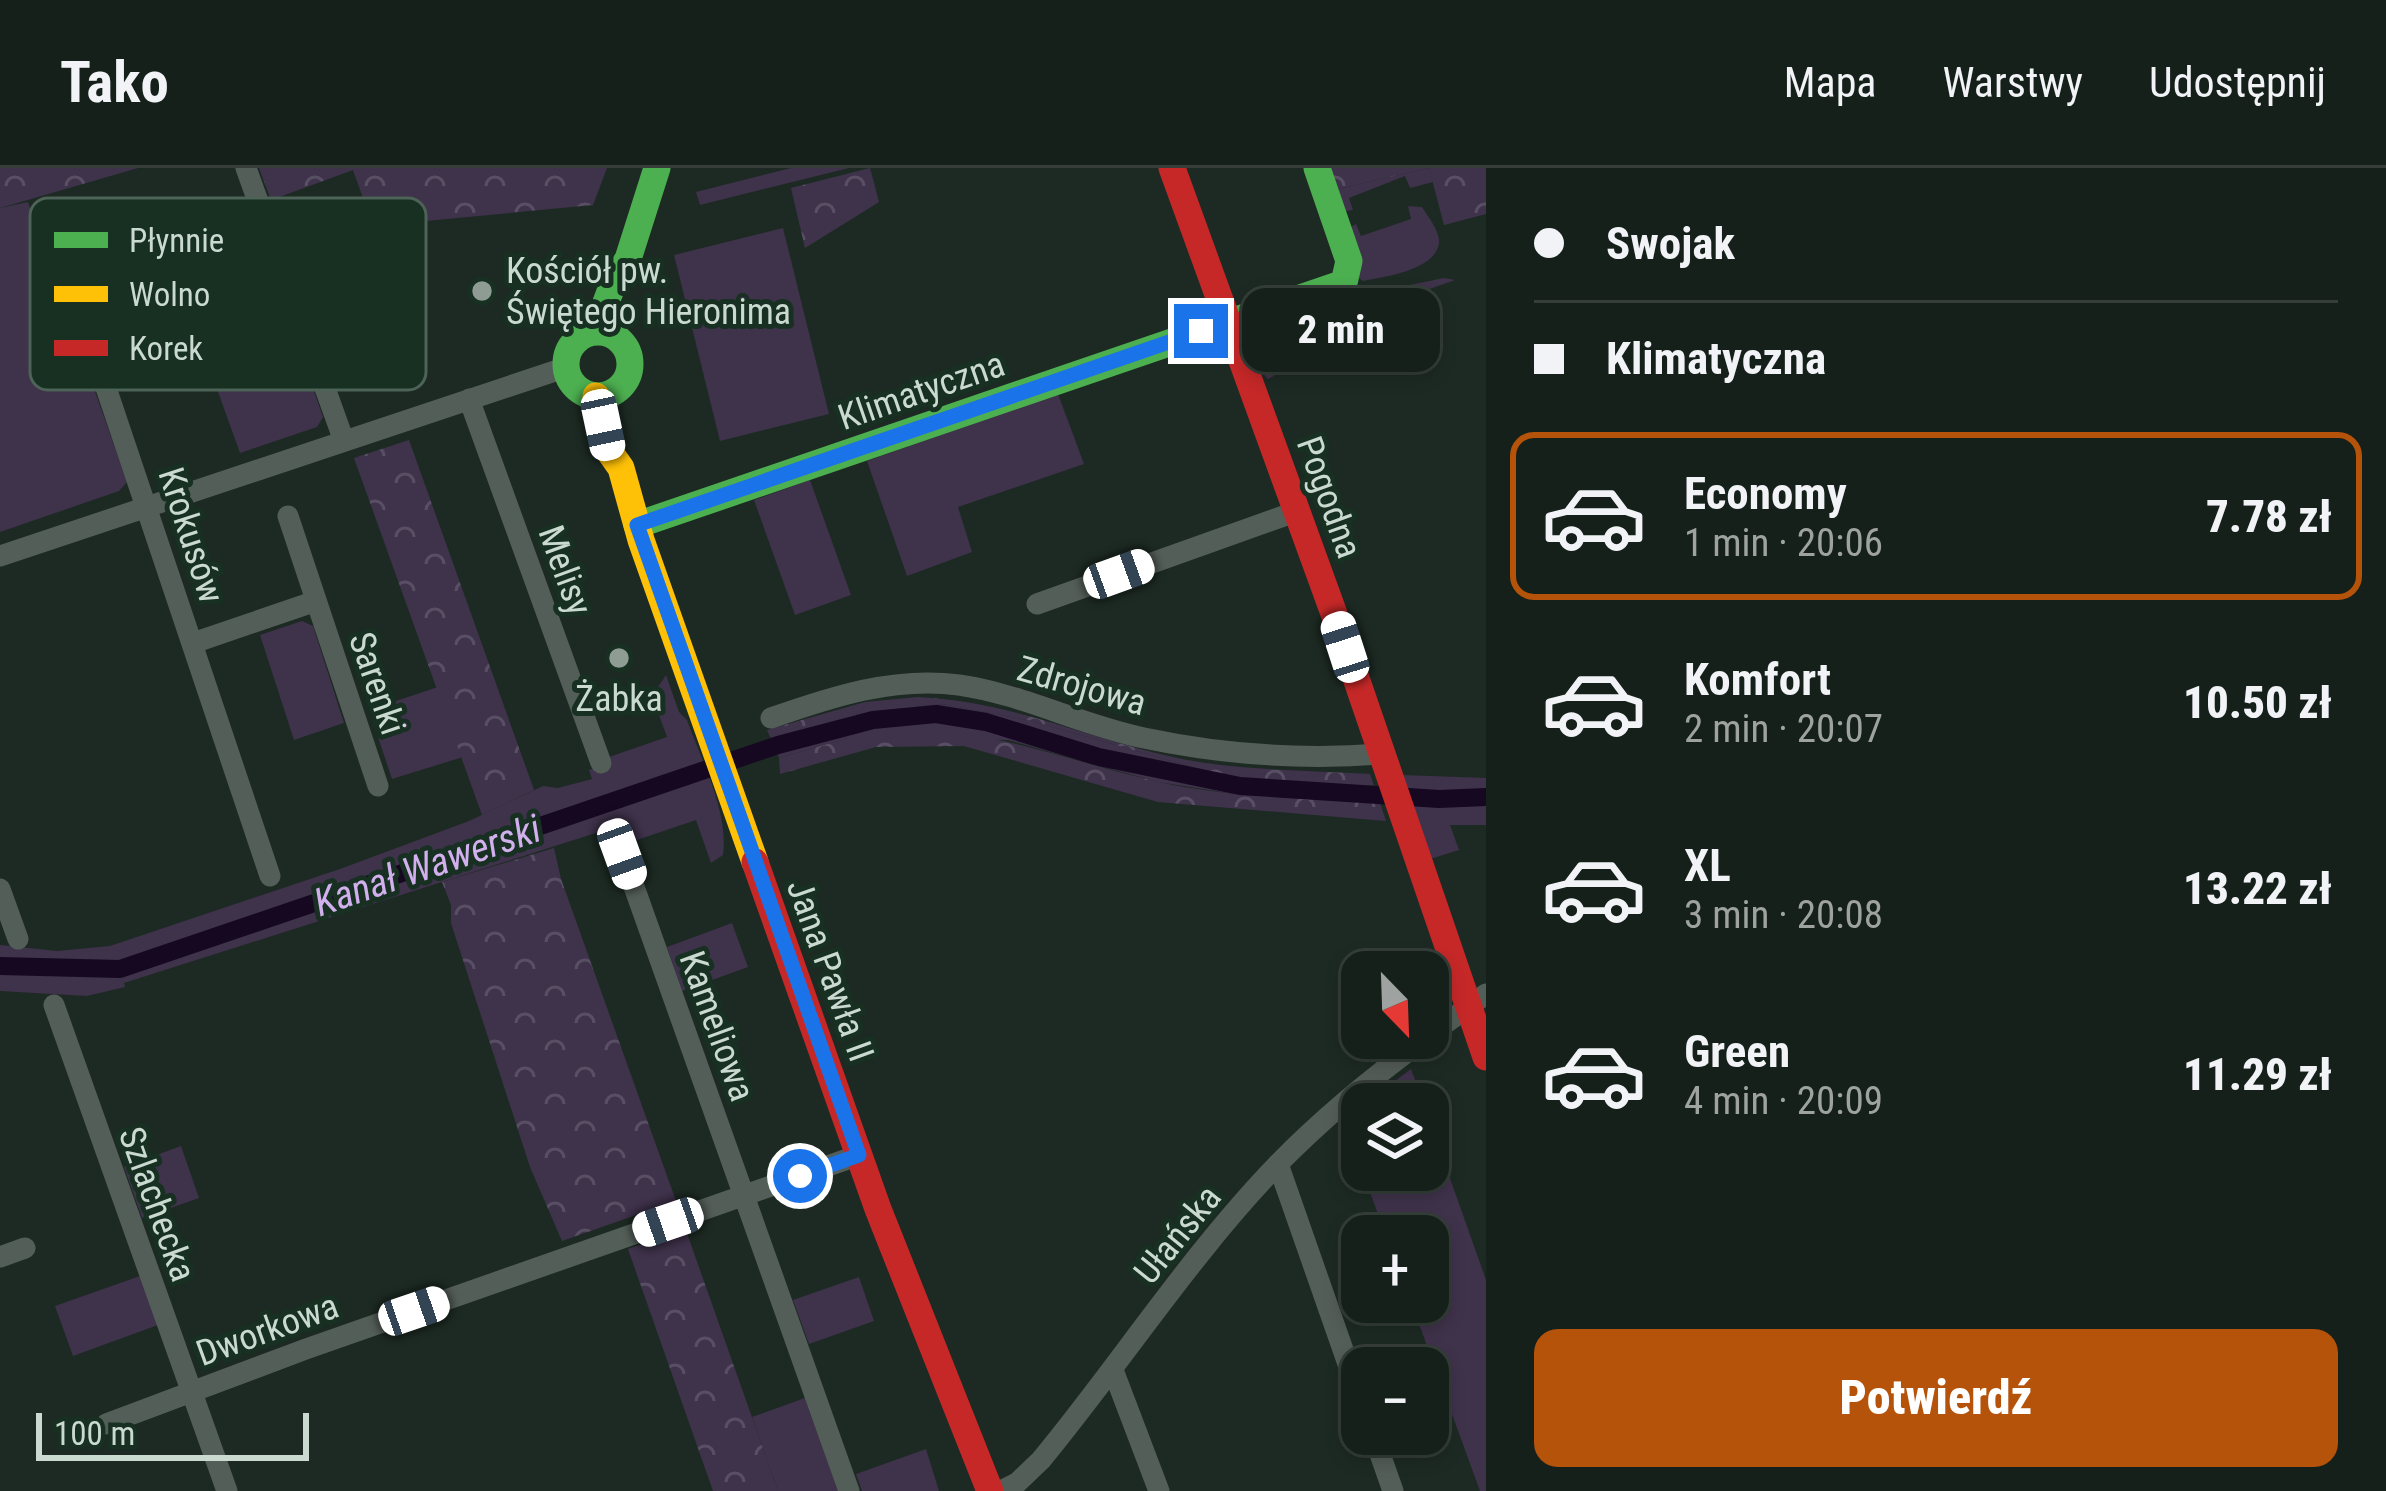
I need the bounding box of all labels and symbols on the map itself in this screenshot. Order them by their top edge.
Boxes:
legend [30,198,426,390]
text: Płynnie [129,221,224,260]
place label: Kościół pw. Świętego Hieronima [506,250,791,333]
text: Wolno [129,275,210,314]
marker: Kościół pw. Świętego Hieronima [469,278,495,304]
callout: 2 min [1243,289,1441,373]
route end [1174,304,1228,358]
text: Korek [129,329,203,368]
street label: Klimatyczna [833,343,1010,439]
car [578,386,628,464]
street label: Pogodna [1288,431,1370,564]
street label: Krokusów [149,462,233,608]
street label: Melisy [530,520,601,621]
car [1079,545,1159,603]
car [1317,607,1373,687]
street label: Sarenki [340,627,414,740]
marker: Żabka [606,645,632,671]
street label: Zdrojowa [1013,648,1151,724]
place label: Żabka [575,678,663,720]
water label: Kanał Wawerski [308,806,547,926]
car [593,814,651,894]
street label: Jana Pawła II [778,874,882,1067]
street label: Kameliowa [671,946,763,1107]
north arrow [1341,951,1449,1059]
street label: Szlachecka [110,1122,204,1287]
route start [773,1149,827,1203]
street label: Ułańska [1126,1177,1230,1292]
car [628,1193,708,1251]
car [374,1282,454,1340]
street label: Dworkowa [191,1285,344,1375]
scale bar [36,1407,309,1460]

